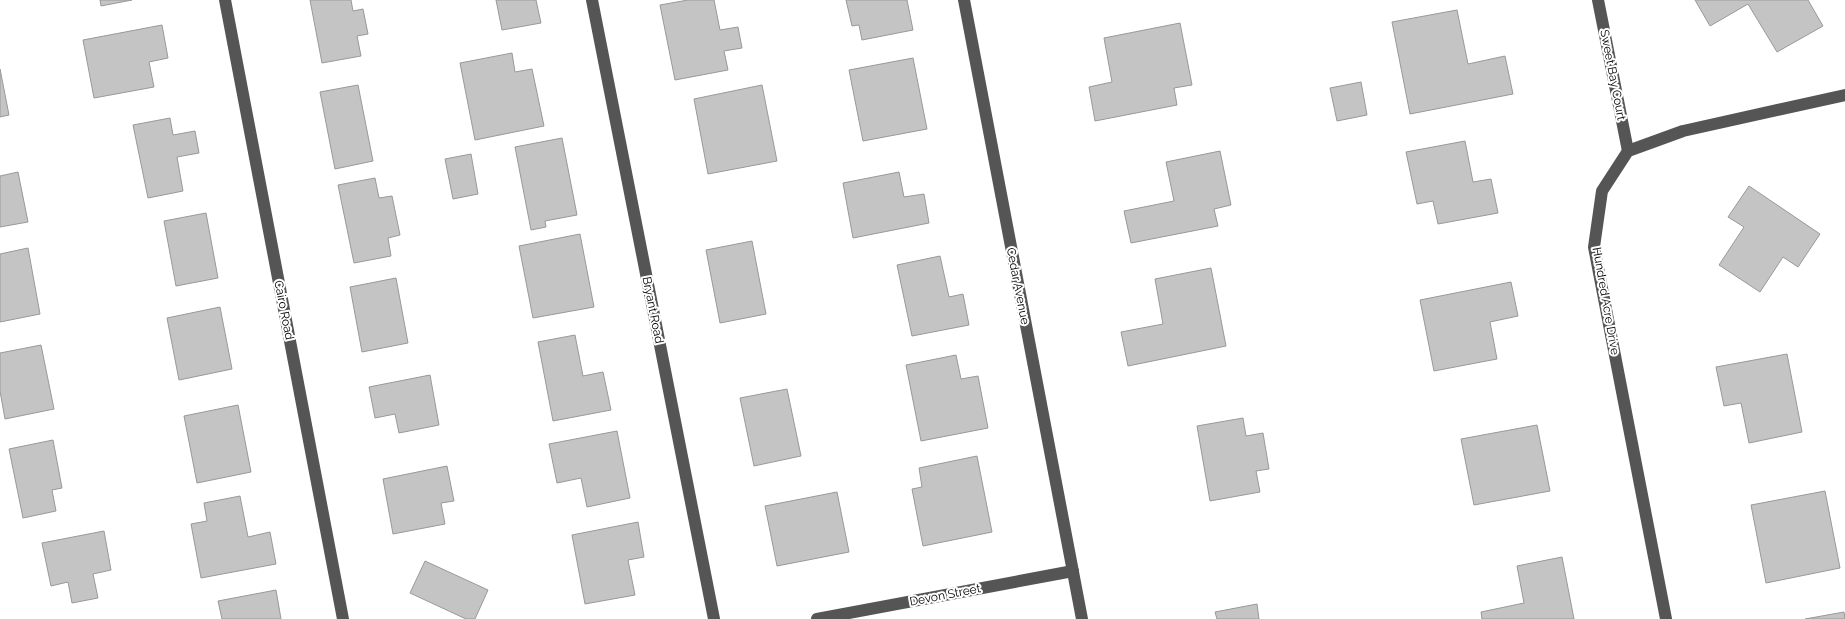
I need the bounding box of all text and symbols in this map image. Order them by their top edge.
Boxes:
street label: Sweet Bay Court [1597,28,1629,122]
street label: Cedar Avenue [1004,246,1032,326]
street label: Hundred Acre Drive [1590,246,1622,356]
street label: Bryant Road [640,275,666,345]
street label: Cairo Road [271,279,297,341]
street label: Devon Street [908,581,982,609]

